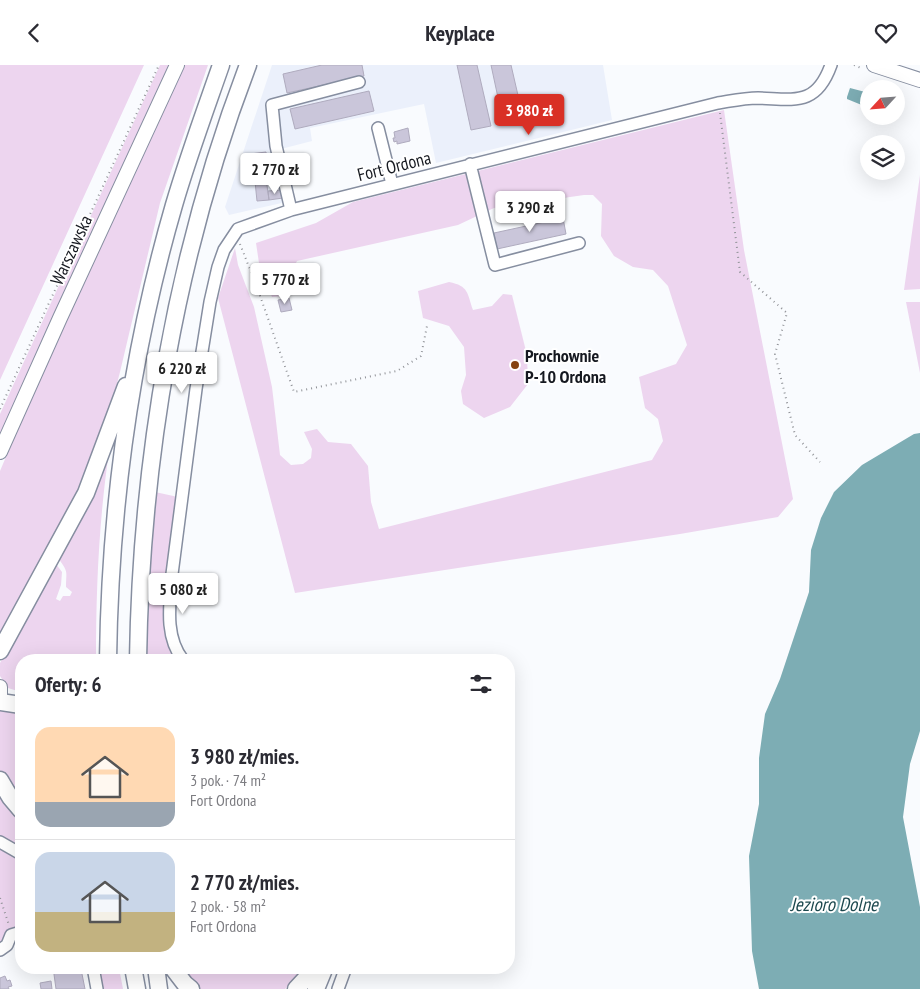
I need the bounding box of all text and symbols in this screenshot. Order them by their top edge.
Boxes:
icon: back [20,19,48,47]
text: Keyplace [425,19,495,47]
icon: heart [872,19,900,47]
north arrow [860,80,905,125]
map controls [860,80,905,180]
pin: 3 980 zł [477,93,581,136]
text: 3 980 zł [505,100,553,120]
button: layers [860,135,905,180]
street label: Fort Ordona [355,146,433,186]
pin: 2 770 zł [223,153,327,195]
text: 2 770 zł [251,159,299,179]
pin: 3 290 zł [478,191,582,233]
text: 3 290 zł [506,197,554,217]
street label: Warszawska [45,211,97,289]
pin: 5 770 zł [233,263,337,305]
text: 5 770 zł [261,269,309,289]
place label: Prochownie P-10 Ordona [525,344,606,388]
pin: 6 220 zł [130,351,234,394]
text: 6 220 zł [158,358,206,378]
marker: Prochownie P-10 Ordona [509,359,521,371]
pin: 5 080 zł [131,573,235,615]
text: 5 080 zł [159,579,207,599]
icon: filters [467,670,495,698]
text: Oferty: 6 [35,671,102,698]
text: 3 980 zł/mies. [190,743,299,770]
icon: home [75,747,135,807]
text: 3 pok. · 74 m² [190,770,266,790]
text: Fort Ordona [190,790,257,810]
text: 2 770 zł/mies. [190,869,299,896]
icon: home [75,872,135,932]
water label: Jezioro Dolne [789,892,879,916]
text: 2 pok. · 58 m² [190,896,266,916]
text: Fort Ordona [190,916,257,936]

